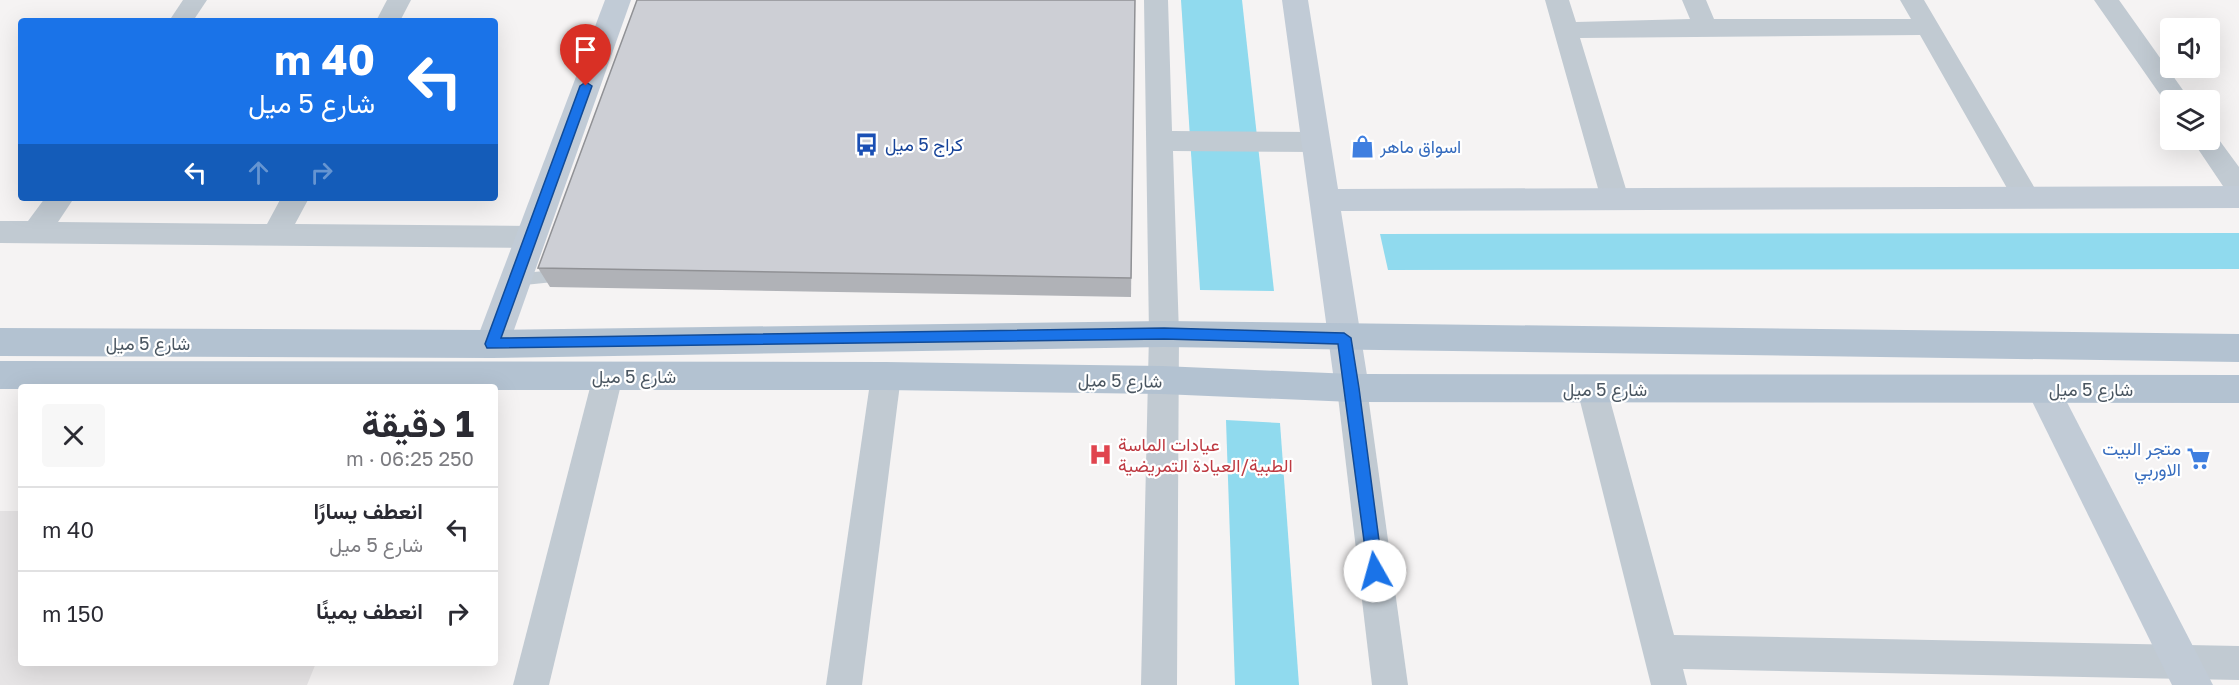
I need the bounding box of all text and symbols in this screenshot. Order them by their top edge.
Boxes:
map controls [2160,18,2220,150]
button: sound [2160,18,2220,78]
pin [560,24,611,86]
icon: arrive [569,33,602,66]
text: 40 m [274,34,375,84]
icon: left [396,42,474,120]
text: شارع 5 ميل [248,87,375,119]
button: layers [2160,90,2220,150]
bus stop icon: كراج 5 ميل [854,131,880,157]
place label: كراج 5 ميل [885,133,963,157]
shop icon: اسواق ماهر [1349,133,1375,159]
place label: اسواق ماهر [1379,135,1461,158]
icon: left [179,156,212,189]
icon: ahead [242,156,275,189]
icon: right [305,156,338,189]
street label: شارع 5 ميل [106,332,190,356]
street label: شارع 5 ميل [592,365,676,389]
street label: شارع 5 ميل [1078,368,1162,394]
street label: شارع 5 ميل [1563,378,1647,402]
street label: شارع 5 ميل [2049,378,2133,402]
text: 1 دقيقة [362,402,474,445]
button: close [42,404,105,467]
place label: عيادات الماسة الطبية/العيادة التمريضية [1118,433,1293,477]
place label: متجر البيت الاوربي [2102,437,2181,485]
hospital icon: عيادات الماسة الطبية/العيادة التمريضية [1087,441,1113,467]
supermarket icon: متجر البيت الاوربي [2186,445,2212,471]
text: 250 m · 06:25 [346,446,474,470]
text: انعطف يسارًا [313,497,423,524]
icon: left [441,513,474,546]
text: 40 m [42,516,94,543]
text: شارع 5 ميل [329,532,423,556]
position arrow [1343,539,1407,603]
text: انعطف يمينًا [316,597,423,624]
icon: right [441,597,474,630]
text: 150 m [42,600,104,627]

